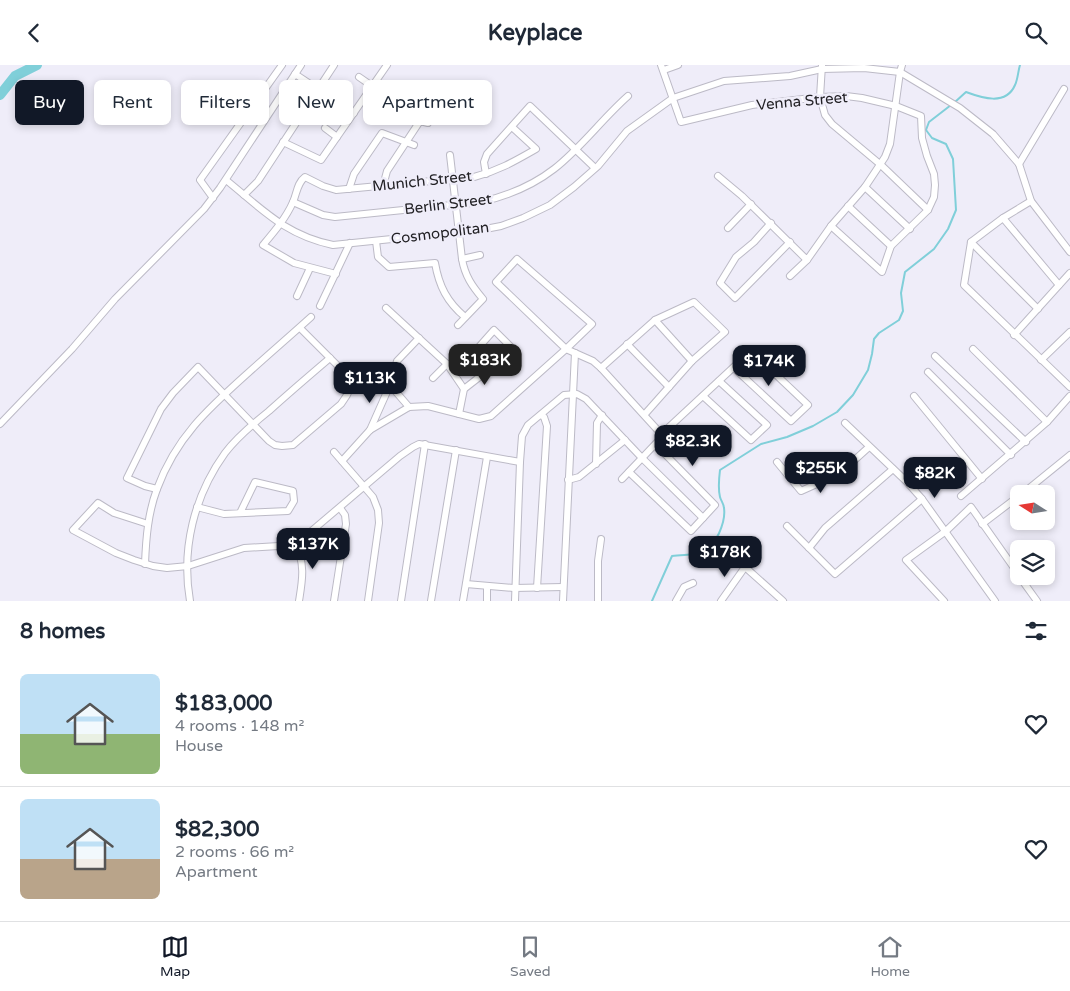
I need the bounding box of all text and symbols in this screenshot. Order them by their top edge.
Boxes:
icon: back [20,19,48,47]
icon: search [1022,19,1050,47]
text: Keyplace [488,20,582,46]
chip: Buy [15,80,84,125]
chip: Rent [94,80,171,125]
chip: Filters [181,80,269,125]
chip: New [279,80,353,125]
chip: Apartment [363,80,492,125]
street label: Venna Street [756,88,849,114]
street label: Munich Street [371,167,473,195]
street label: Berlin Street [403,190,493,218]
street label: Cosmopolitan [390,218,490,248]
pin: $183K [450,343,520,386]
pin: $174K [734,345,804,387]
text: $183K [460,350,510,370]
text: $174K [744,351,794,371]
pin: $113K [335,361,405,404]
text: $113K [345,368,395,388]
pin: $82.3K [652,425,734,467]
text: $82.3K [666,431,720,451]
pin: $255K [786,451,856,494]
pin: $82K [905,457,965,499]
text: $255K [796,458,846,478]
text: $82K [915,463,955,483]
north arrow [1010,485,1055,530]
map controls [1010,485,1055,585]
pin: $137K [278,527,348,570]
text: $137K [288,534,338,554]
pin: $178K [690,535,760,578]
button: layers [1010,540,1055,585]
text: $178K [700,542,750,562]
icon: filters [1022,617,1050,645]
text: 8 homes [20,619,105,644]
text: $183,000 [175,691,273,716]
icon: home [60,694,120,754]
icon: heart [1022,710,1050,738]
text: 4 rooms · 148 m² [175,716,304,736]
text: House [175,736,223,756]
text: $82,300 [175,817,259,842]
icon: home [60,819,120,879]
icon: heart [1022,835,1050,863]
text: 2 rooms · 66 m² [175,842,294,862]
text: Apartment [175,862,258,882]
tab: Map [160,933,190,980]
tab: Saved [510,933,551,980]
tab: Home [870,933,910,980]

